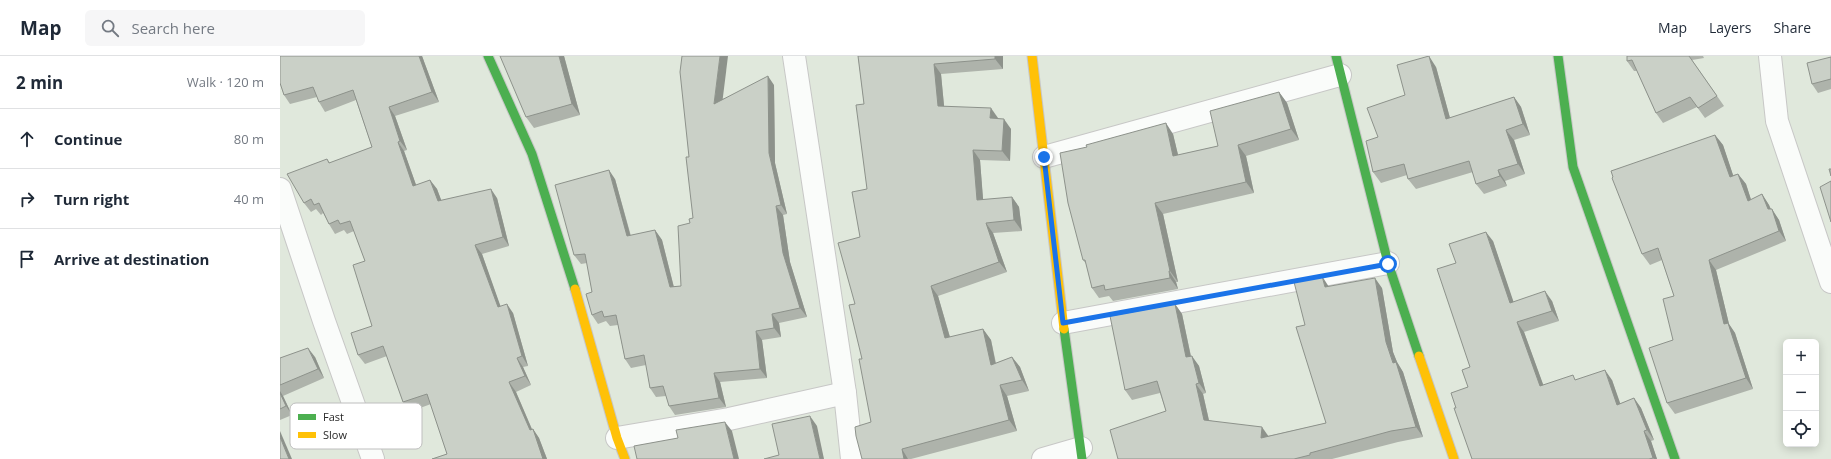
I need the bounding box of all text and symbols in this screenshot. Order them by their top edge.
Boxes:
search box [85,10,365,46]
text: Map [20,15,61,41]
icon: search [99,17,121,39]
text: Search here [131,18,215,38]
text: Map [1658,18,1687,37]
text: Layers [1709,18,1751,37]
text: Share [1773,18,1811,37]
text: 2 min [16,71,63,94]
text: Walk · 120 m [187,73,264,91]
icon: ahead [16,128,38,150]
text: Continue [54,129,122,149]
text: 80 m [234,130,264,148]
route end [1035,148,1053,166]
icon: right [16,188,38,210]
text: Turn right [54,189,129,209]
text: 40 m [234,190,264,208]
icon: arrive [16,248,38,270]
text: Arrive at destination [54,249,209,269]
route start [1379,255,1397,273]
map controls [1783,339,1819,447]
button: + [1783,339,1819,375]
button: − [1783,375,1819,411]
legend [290,403,422,449]
text: Fast [323,409,344,424]
button: locate [1783,411,1819,447]
text: Slow [323,427,347,442]

